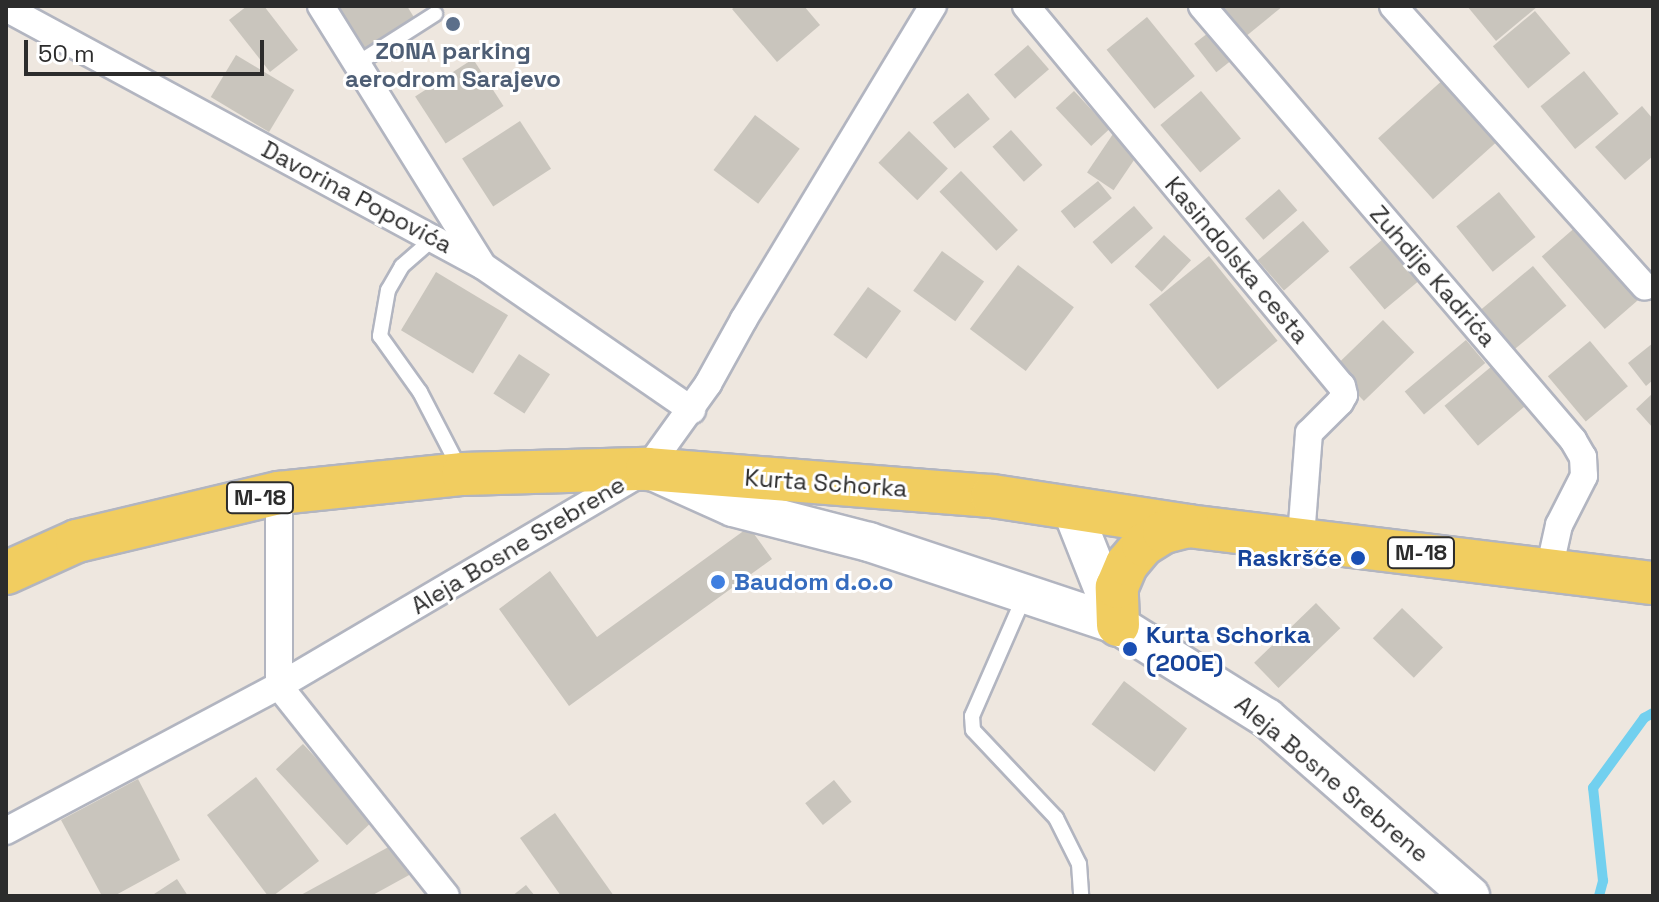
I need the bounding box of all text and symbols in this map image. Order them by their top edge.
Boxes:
marker: ZONA parking aerodrom Sarajevo [444,15,462,33]
scale bar [28,24,268,74]
place label: ZONA parking aerodrom Sarajevo [345,37,561,93]
text: 50 m [38,38,95,69]
street label: Davorina Popovića [257,135,457,259]
street label: Kasindolska cesta [1159,171,1315,349]
street label: Zuhdije Kadrića [1364,200,1502,352]
street label: Kurta Schorka [744,463,908,503]
street label: Aleja Bosne Srebrene [406,470,630,620]
road number: M-18 [224,480,296,516]
road number: M-18 [1385,535,1457,571]
place label: Raskršće [1237,544,1342,572]
marker: Raskršće [1349,549,1367,567]
place label: Baudom d.o.o [734,568,893,596]
marker: Baudom d.o.o [709,573,727,591]
place label: Kurta Schorka (200E) [1146,621,1311,677]
marker: Kurta Schorka (200E) [1121,640,1139,658]
street label: Aleja Bosne Srebrene [1229,689,1435,869]

